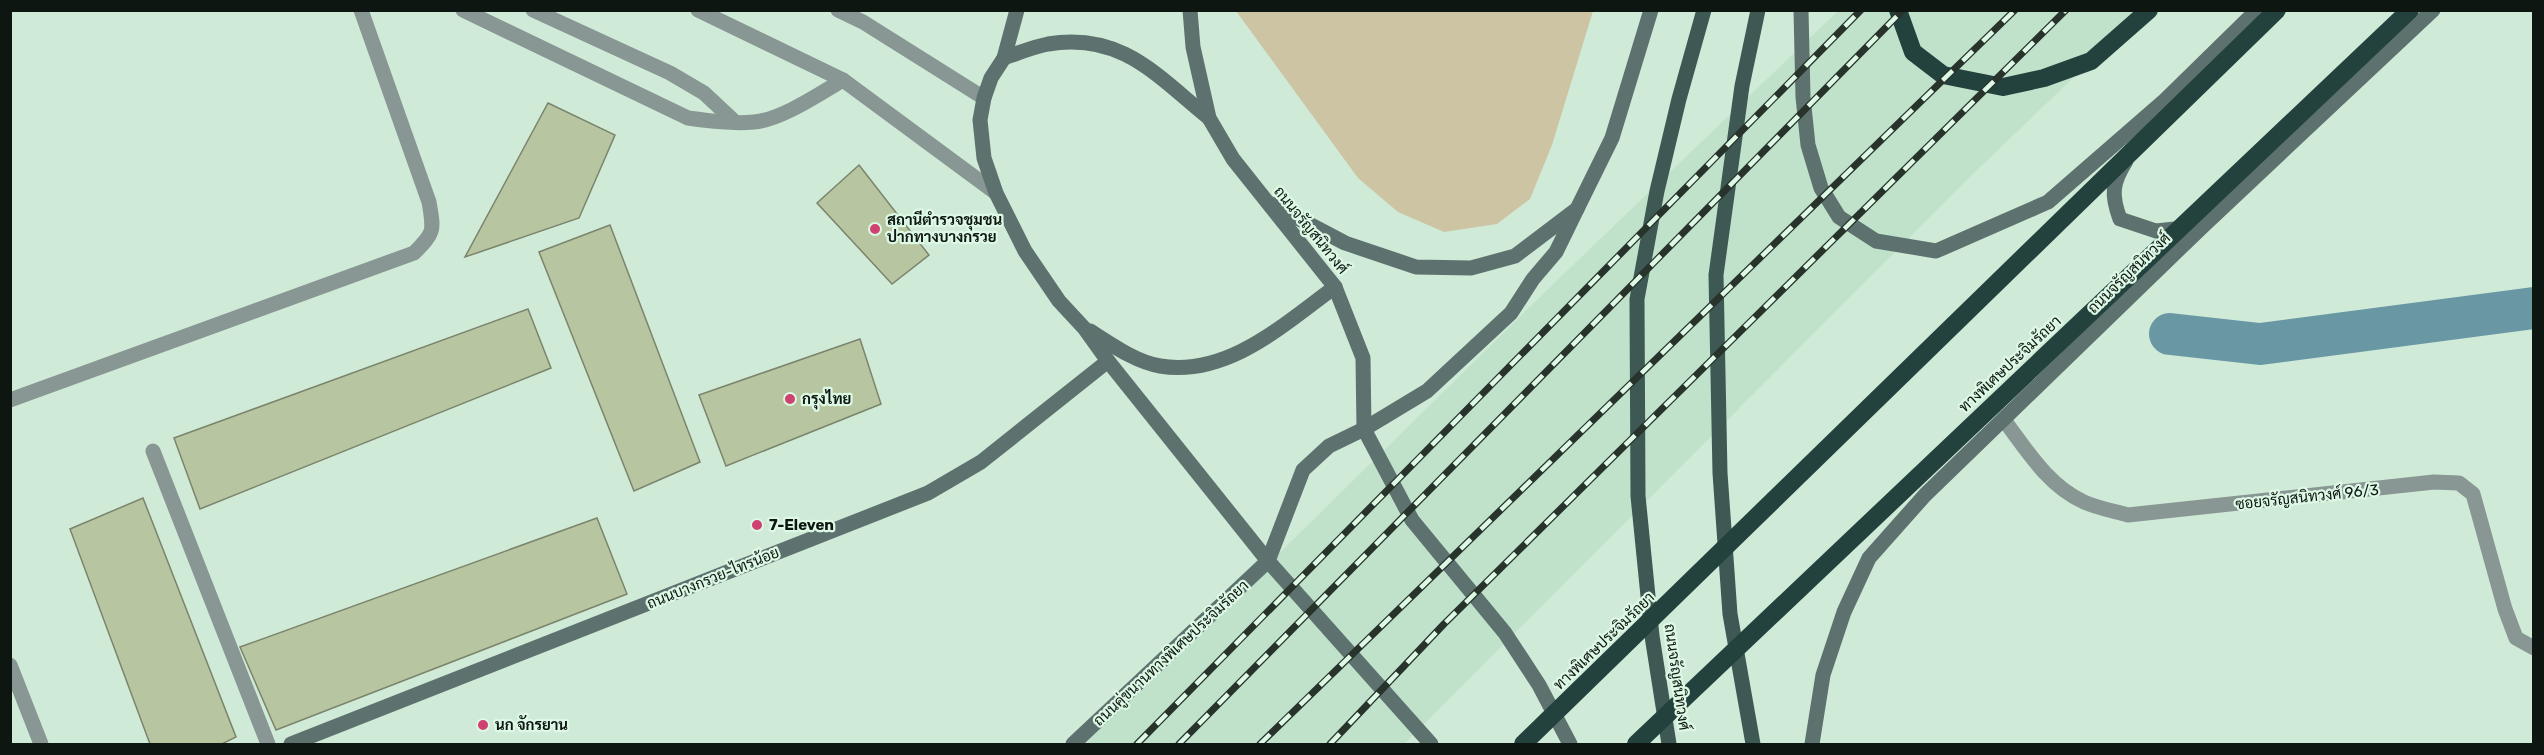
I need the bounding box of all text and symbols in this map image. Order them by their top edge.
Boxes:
street label: ถนนจรัญสนิทวงศ์ [1270,182,1353,277]
place label: สถานีตำรวจชุมชน ปากทางบางกรวย [887,210,1002,246]
marker: สถานีตำรวจชุมชน ปากทางบางกรวย [868,222,882,236]
street label: ถนนจรัญสนิทวงศ์ [2083,228,2174,317]
street label: ทางพิเศษประจิมรัถยา [1955,312,2065,416]
place label: กรุงไทย [802,389,851,410]
marker: กรุงไทย [783,392,797,406]
street label: ซอยจรัญสนิทวงศ์ 96/3 [2234,480,2380,513]
place label: 7-Eleven [769,516,834,534]
marker: 7-Eleven [750,518,764,532]
street label: ถนนบางกรวย-ไทรน้อย [644,542,782,613]
street label: ถนนคู่ขนานทางพิเศษประจิมรัถยา [1089,576,1253,730]
street label: ทางพิเศษประจิมรัถยา [1550,588,1658,694]
street label: ถนนจรัญสนิทวงศ์ [1661,622,1694,731]
place label: นก จักรยาน [495,715,568,734]
marker: นก จักรยาน [476,718,490,732]

